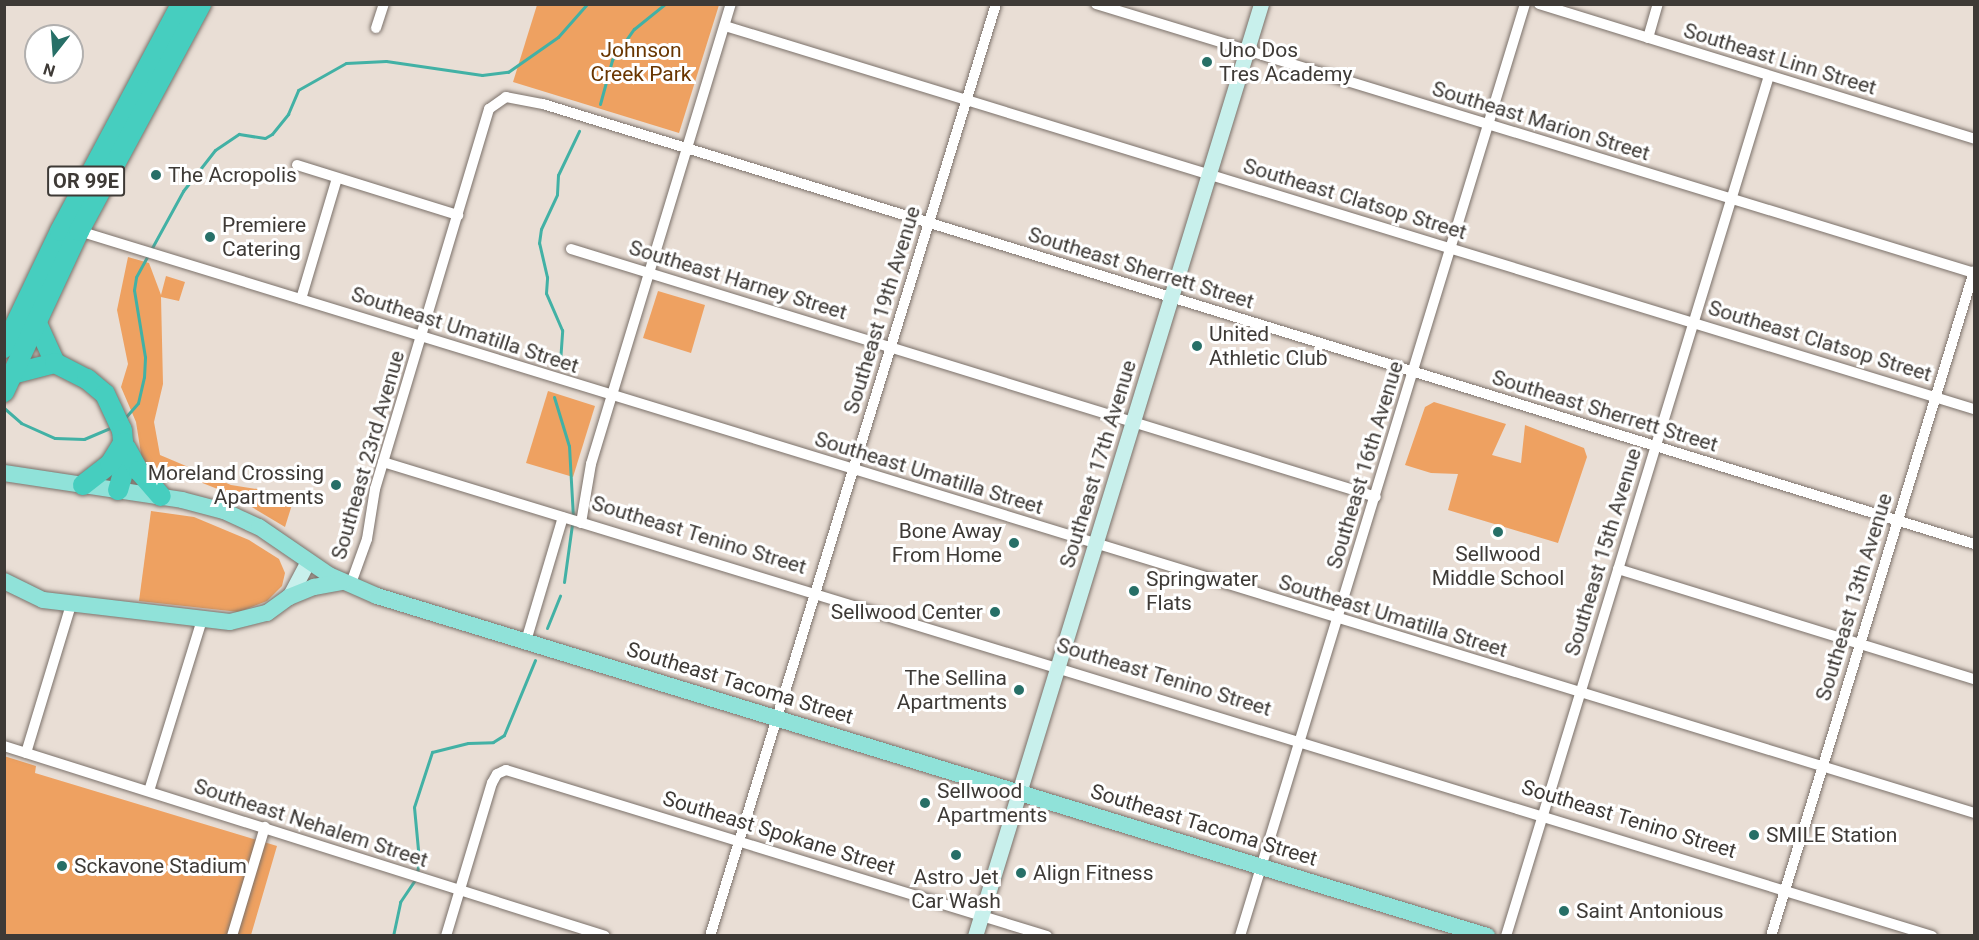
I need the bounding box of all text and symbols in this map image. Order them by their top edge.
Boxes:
street label: Southeast Linn Street [1681,18,1879,100]
north arrow [24,24,84,84]
park label: Johnson Creek Park [590,37,692,87]
place label: Uno Dos Tres Academy [1219,37,1352,87]
marker: Uno Dos Tres Academy [1200,55,1214,69]
text: N [41,59,57,81]
street label: Southeast Marion Street [1429,76,1653,166]
street label: Southeast Clatsop Street [1240,153,1470,245]
place label: The Acropolis [168,162,297,188]
road number: OR 99E [47,164,125,198]
marker: The Acropolis [149,168,163,182]
street label: Southeast 19th Avenue [838,203,926,417]
place label: Premiere Catering [222,212,306,262]
street label: Southeast Sherrett Street [1025,222,1257,314]
marker: Premiere Catering [203,230,217,244]
street label: Southeast Harney Street [626,235,850,325]
street label: Southeast Umatilla Street [348,281,582,379]
street label: Southeast Clatsop Street [1705,295,1935,387]
place label: United Athletic Club [1209,321,1328,371]
marker: United Athletic Club [1190,339,1204,353]
street label: Southeast 23rd Avenue [326,348,410,562]
street label: Southeast 17th Avenue [1054,357,1142,571]
street label: Southeast 16th Avenue [1321,358,1409,572]
street label: Southeast Sherrett Street [1489,365,1721,457]
street label: Southeast Umatilla Street [812,426,1046,520]
street label: Southeast 15th Avenue [1559,445,1647,659]
place label: Moreland Crossing Apartments [148,460,324,510]
marker: Moreland Crossing Apartments [329,478,343,492]
street label: Southeast Tenino Street [588,490,810,580]
street label: Southeast 13th Avenue [1810,490,1898,704]
place label: Bone Away From Home [892,518,1002,568]
marker: Sellwood Middle School [1491,525,1505,539]
marker: Bone Away From Home [1007,536,1021,550]
place label: Sellwood Middle School [1432,541,1564,591]
place label: Springwater Flats [1146,566,1258,616]
street label: Southeast Umatilla Street [1276,569,1510,663]
marker: Springwater Flats [1127,584,1141,598]
place label: Sellwood Center [831,599,983,625]
marker: Sellwood Center [988,605,1002,619]
street label: Southeast Tenino Street [1053,632,1275,722]
street label: Southeast Tacoma Street [623,636,857,730]
place label: The Sellina Apartments [897,665,1007,715]
marker: The Sellina Apartments [1012,683,1026,697]
street label: Southeast Nehalem Street [191,773,431,873]
street label: Southeast Tenino Street [1518,774,1740,864]
place label: Sellwood Apartments [937,778,1047,828]
street label: Southeast Tacoma Street [1087,778,1321,872]
street label: Southeast Spokane Street [660,786,898,880]
marker: Sellwood Apartments [918,796,932,810]
place label: SMILE Station [1766,822,1897,848]
marker: SMILE Station [1747,828,1761,842]
marker: Astro Jet Car Wash [949,848,963,862]
place label: Sckavone Stadium [74,853,247,879]
marker: Sckavone Stadium [55,859,69,873]
place label: Align Fitness [1033,860,1154,886]
place label: Astro Jet Car Wash [911,864,1001,914]
marker: Align Fitness [1014,866,1028,880]
place label: Saint Antonious [1576,898,1724,924]
marker: Saint Antonious [1557,904,1571,918]

